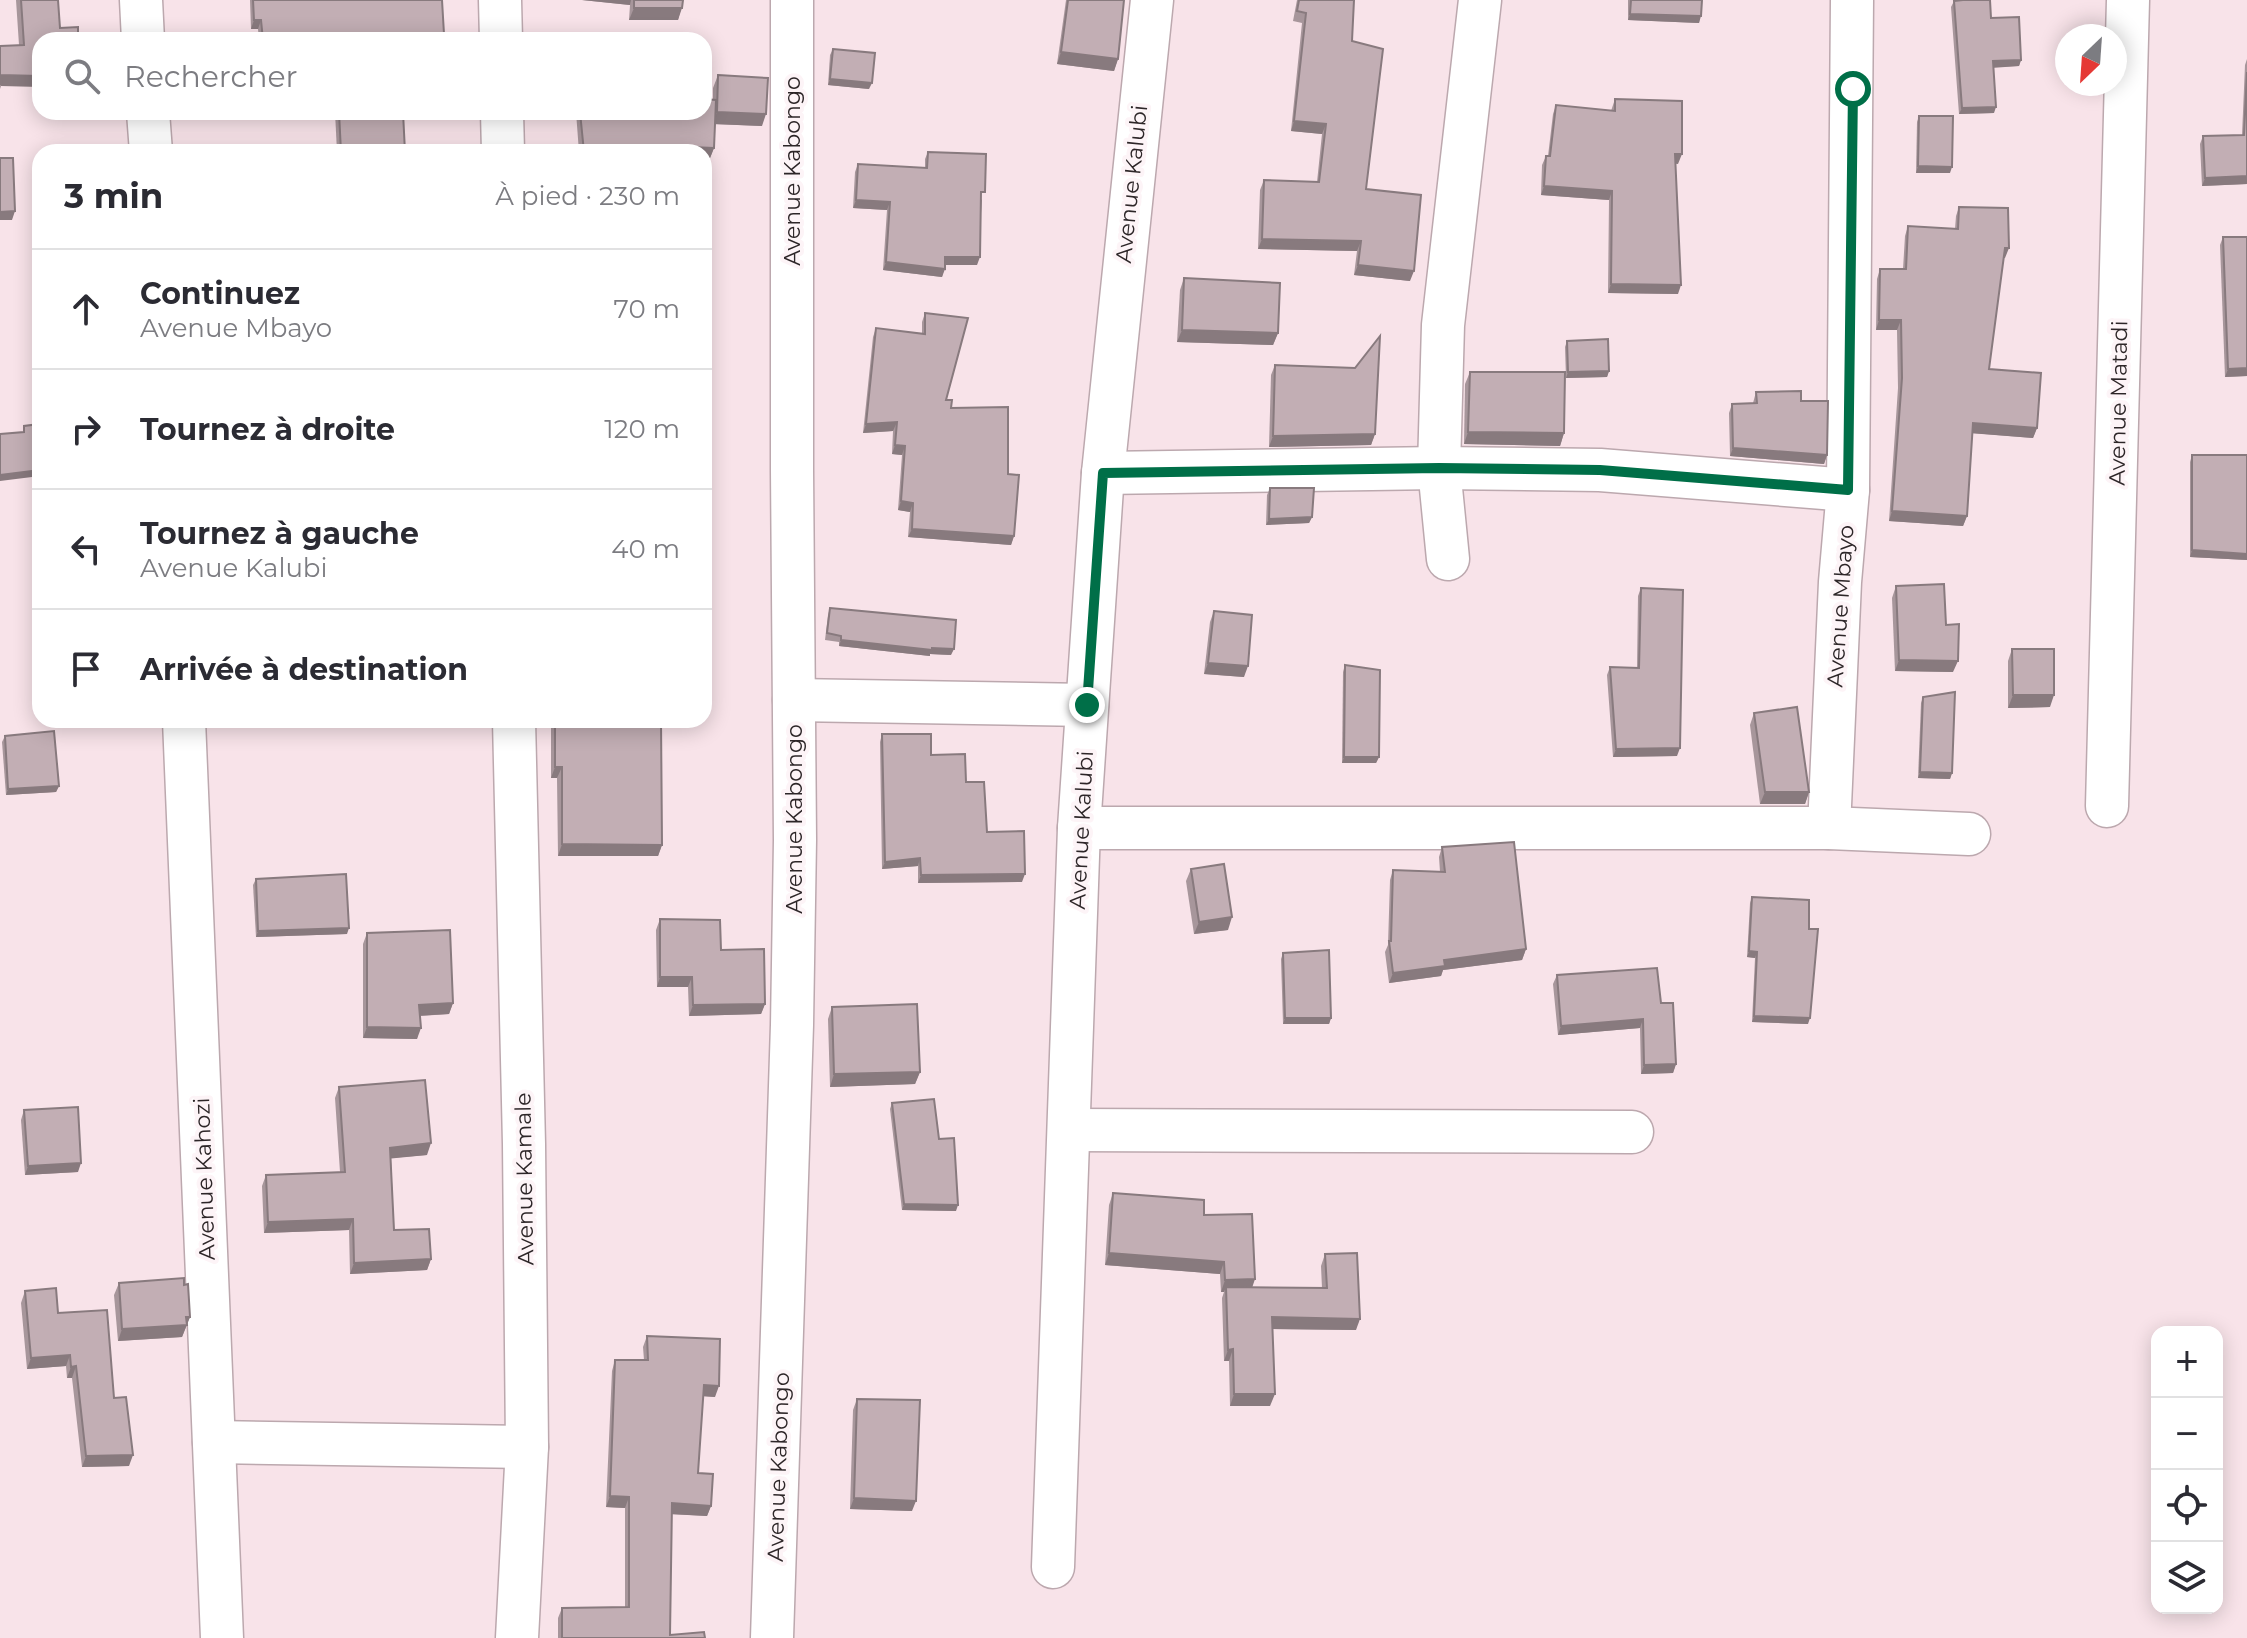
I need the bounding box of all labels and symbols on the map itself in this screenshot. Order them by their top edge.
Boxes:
north arrow [2055,24,2127,96]
route start [1835,71,1871,107]
street label: Avenue Kabongo [779,76,806,266]
street label: Avenue Kalubi [1110,104,1153,264]
street label: Avenue Matadi [2104,320,2133,486]
street label: Avenue Mbayo [1821,524,1860,688]
route end [1069,687,1105,723]
street label: Avenue Kabongo [781,724,808,914]
street label: Avenue Kalubi [1064,750,1099,910]
street label: Avenue Kamale [509,1092,540,1266]
street label: Avenue Kahozi [188,1097,221,1261]
street label: Avenue Kabongo [762,1372,795,1562]

